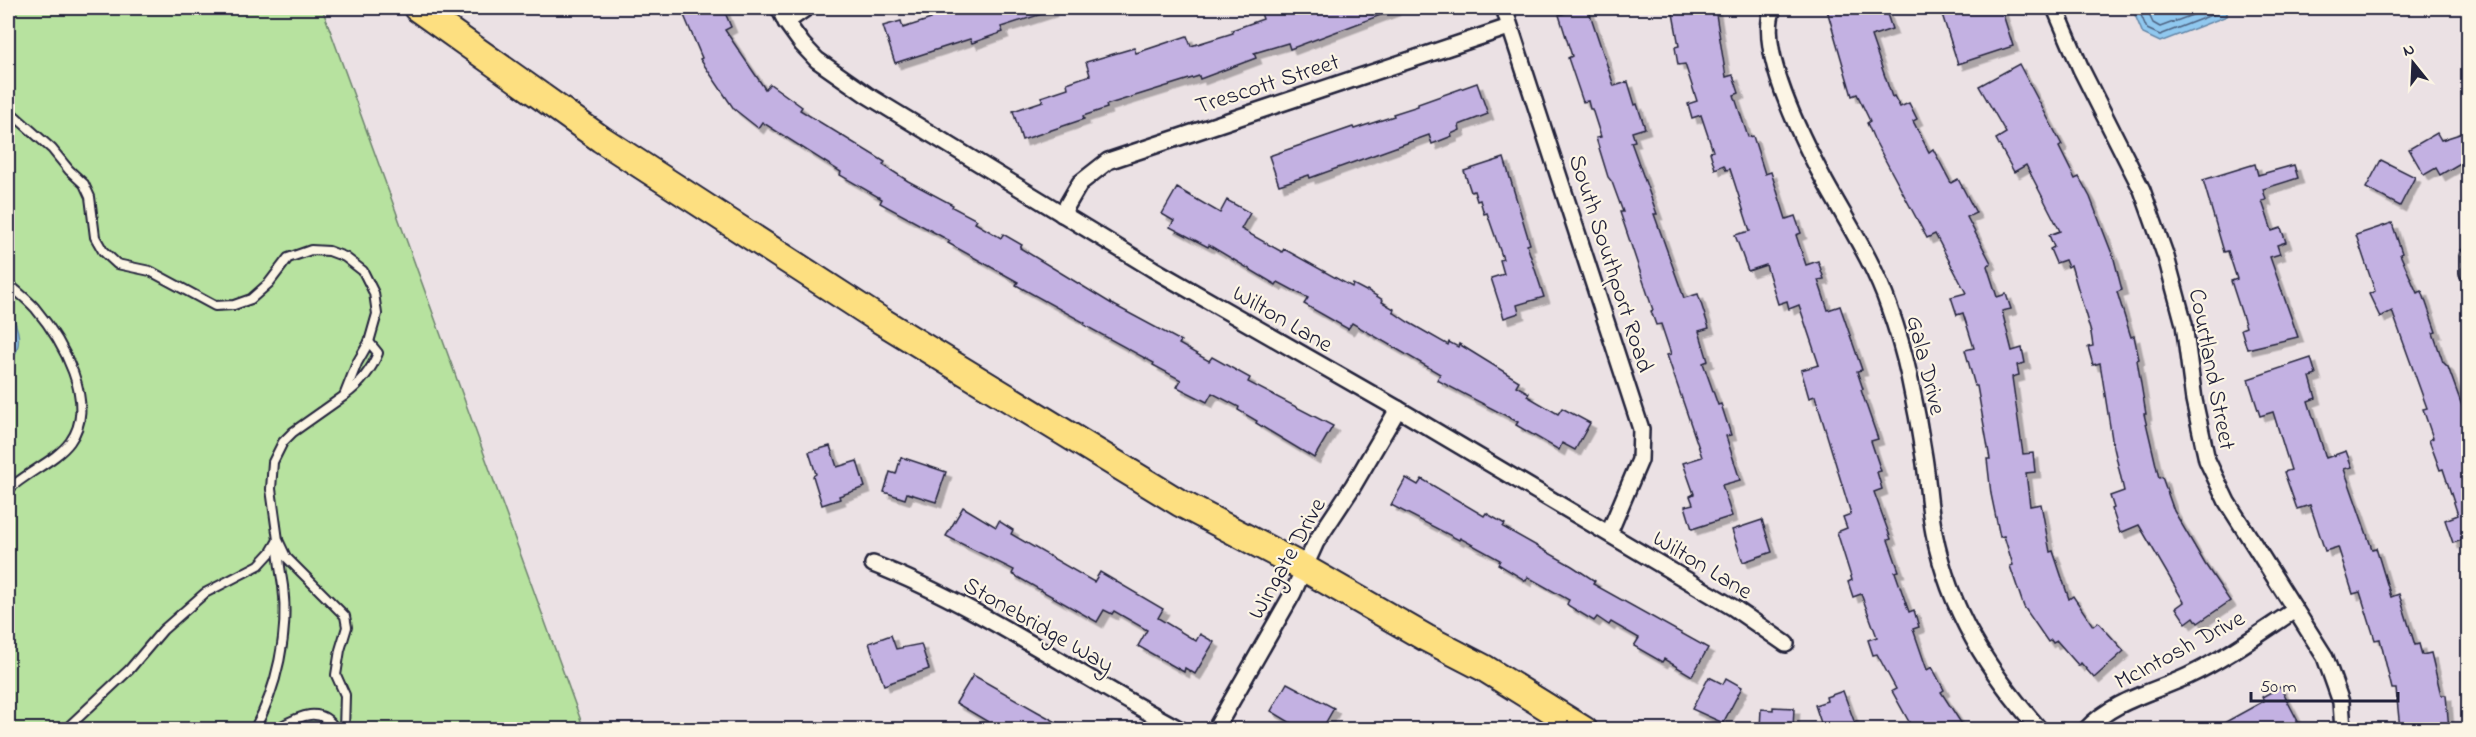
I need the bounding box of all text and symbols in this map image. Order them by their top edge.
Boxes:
north arrow [2383,33,2443,93]
text: N [2400,37,2418,64]
street label: Trescott Street [1191,46,1344,125]
street label: South Southport Road [1558,150,1662,378]
street label: Wilton Lane [1225,277,1339,363]
street label: Courtland Street [2178,286,2243,453]
street label: Gala Drive [1895,312,1954,419]
street label: Wingate Drive [1240,492,1336,627]
street label: Wilton Lane [1645,523,1758,610]
street label: Stonebridge Way [955,569,1120,684]
street label: McIntosh Drive [2109,602,2252,700]
scale bar [2251,665,2398,703]
text: 50 m [2260,675,2297,701]

